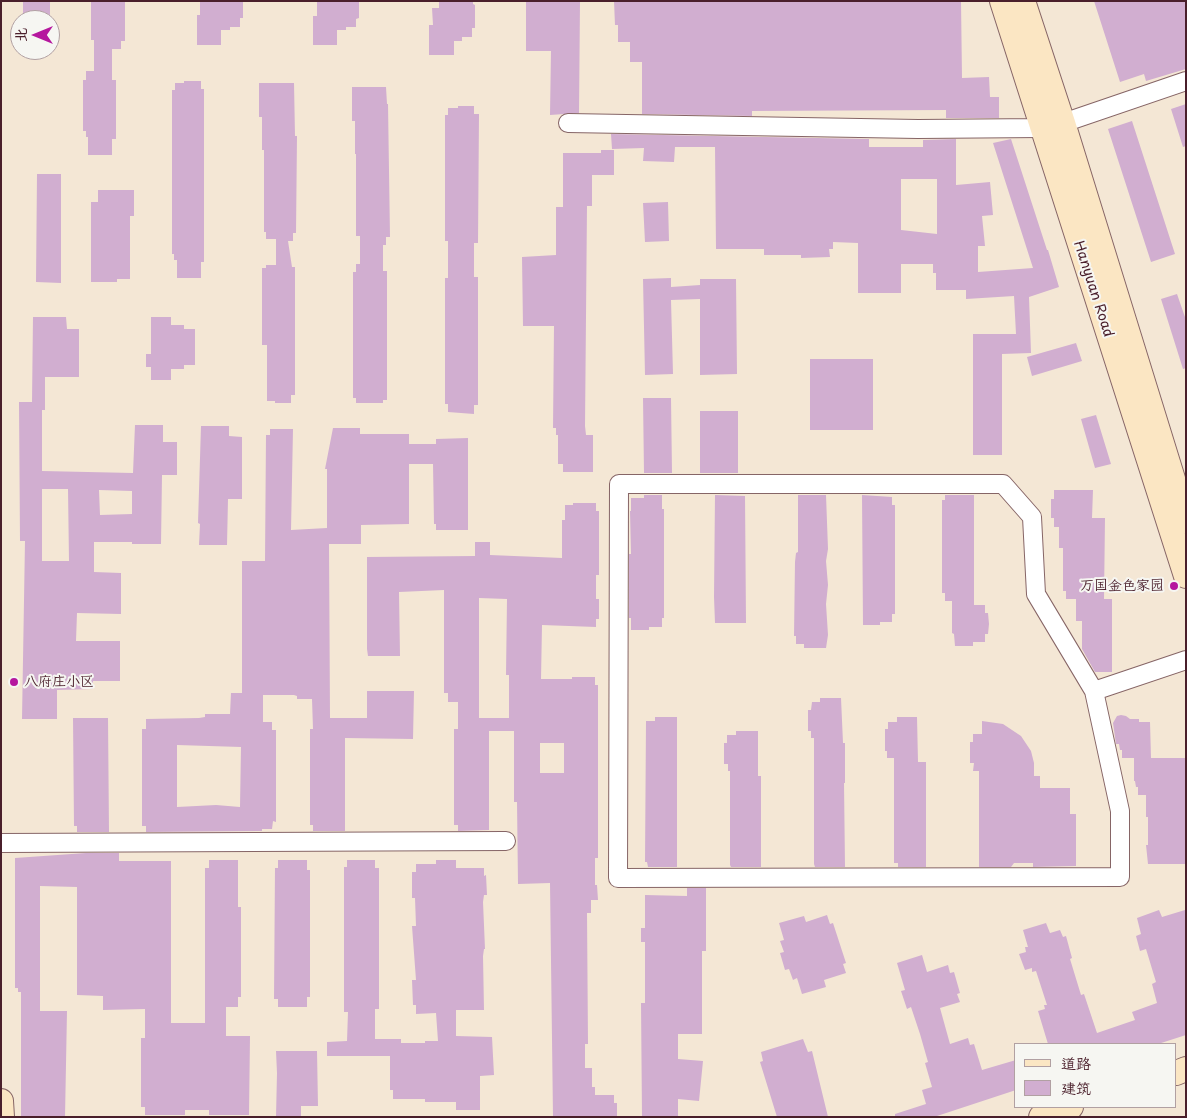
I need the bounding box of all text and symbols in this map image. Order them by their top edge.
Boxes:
north arrow [10,10,60,60]
text: 北 [10,28,31,42]
street label: Hanyuan Road [1069,239,1117,339]
place label: 万国金色家园 [1080,578,1164,594]
marker: 万国金色家园 [1168,580,1180,592]
place label: 八府庄小区 [24,674,94,690]
marker: 八府庄小区 [8,676,20,688]
legend [1014,1043,1177,1108]
text: 道路 [1061,1051,1091,1074]
text: 建筑 [1061,1076,1091,1099]

